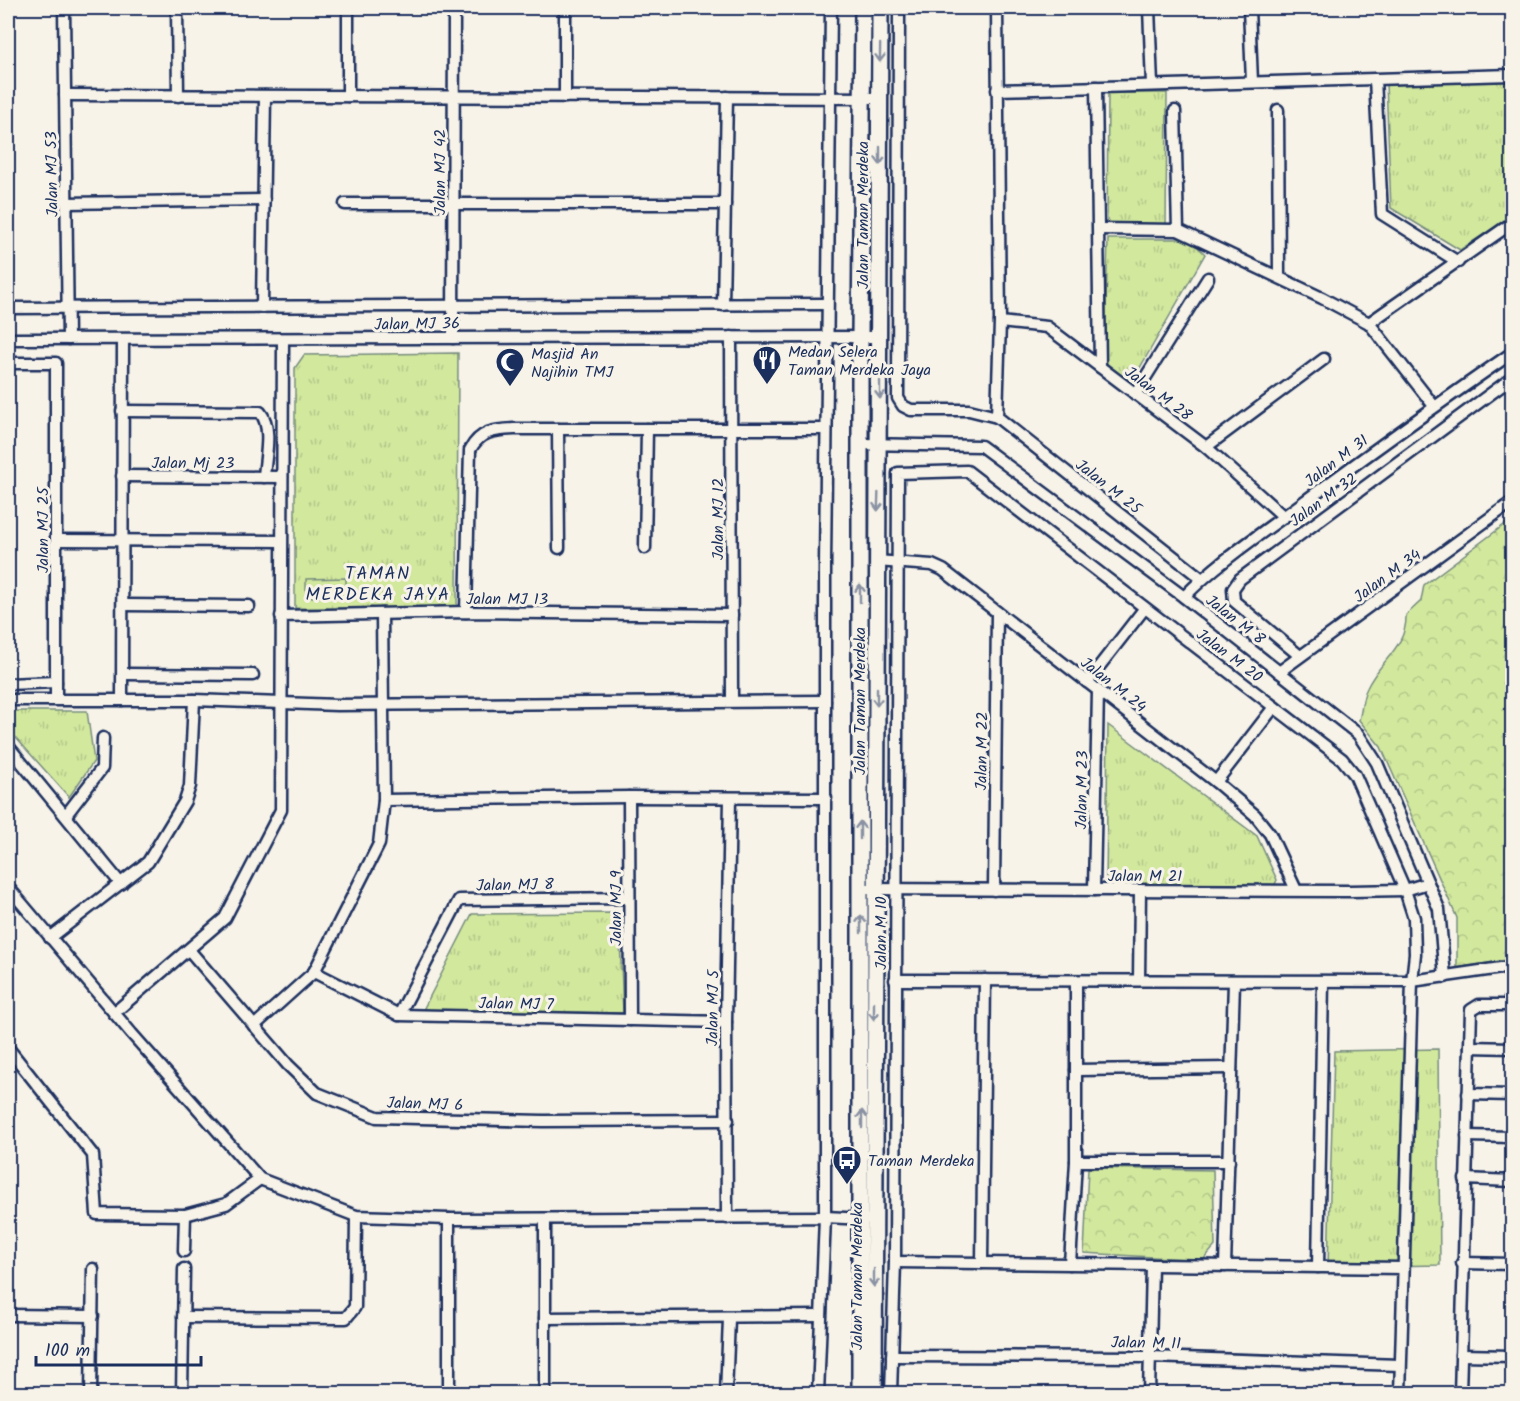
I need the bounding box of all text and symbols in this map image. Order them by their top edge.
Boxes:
one-way arrow [874,42,886,62]
street label: Jalan MJ 42 [428,129,453,215]
street label: Jalan MJ 53 [39,131,66,217]
street label: Jalan Taman Merdeka [851,141,876,289]
one-way arrow [874,146,885,166]
street label: Jalan MJ 36 [374,311,460,338]
place label: Medan Selera Taman Merdeka Jaya [788,340,931,383]
place label: Masjid An Najihin TMJ [531,342,614,385]
restaurant icon: Medan Selera Taman Merdeka Jaya [751,344,783,386]
mosque icon: Masjid An Najihin TMJ [494,346,526,388]
street label: Jalan M 28 [1119,360,1198,428]
one-way arrow [874,380,886,400]
street label: Jalan M 31 [1300,429,1374,494]
street label: Jalan Mj 23 [152,451,234,476]
street label: Jalan M 25 [1070,453,1148,522]
street label: Jalan M 32 [1285,467,1363,533]
street label: Jalan MJ 12 [706,478,731,560]
street label: Jalan MJ 25 [31,486,56,573]
one-way arrow [873,492,884,512]
street label: Jalan M 34 [1349,543,1427,609]
district label: TAMAN MERDEKA JAYA [306,560,450,610]
one-way arrow [854,584,866,604]
street label: Jalan MJ 13 [466,587,548,612]
street label: Jalan M 8 [1200,589,1271,652]
street label: Jalan M 20 [1191,623,1268,690]
street label: Jalan Taman Merdeka [848,627,873,775]
street label: Jalan M 24 [1074,651,1152,719]
one-way arrow [871,687,883,707]
street label: Jalan M 22 [969,711,996,791]
street label: Jalan M 23 [1069,750,1096,830]
one-way arrow [854,821,866,841]
street label: Jalan M 21 [1108,864,1182,889]
street label: Jalan MJ 9 [604,870,629,946]
street label: Jalan MJ 8 [476,872,554,899]
street label: Jalan M 10 [869,896,894,970]
one-way arrow [855,914,867,934]
street label: Jalan MJ 5 [700,968,727,1046]
street label: Jalan MJ 7 [478,991,554,1018]
one-way arrow [868,1000,880,1020]
street label: Jalan MJ 6 [386,1091,464,1118]
one-way arrow [856,1109,868,1129]
bus stop icon: Taman Merdeka [831,1144,863,1186]
place label: Taman Merdeka [868,1149,975,1174]
street label: Jalan Taman Merdeka [845,1202,870,1350]
one-way arrow [868,1268,880,1288]
scale bar [36,1329,201,1367]
street label: Jalan M 11 [1111,1330,1181,1357]
text: 100 m [45,1337,90,1366]

